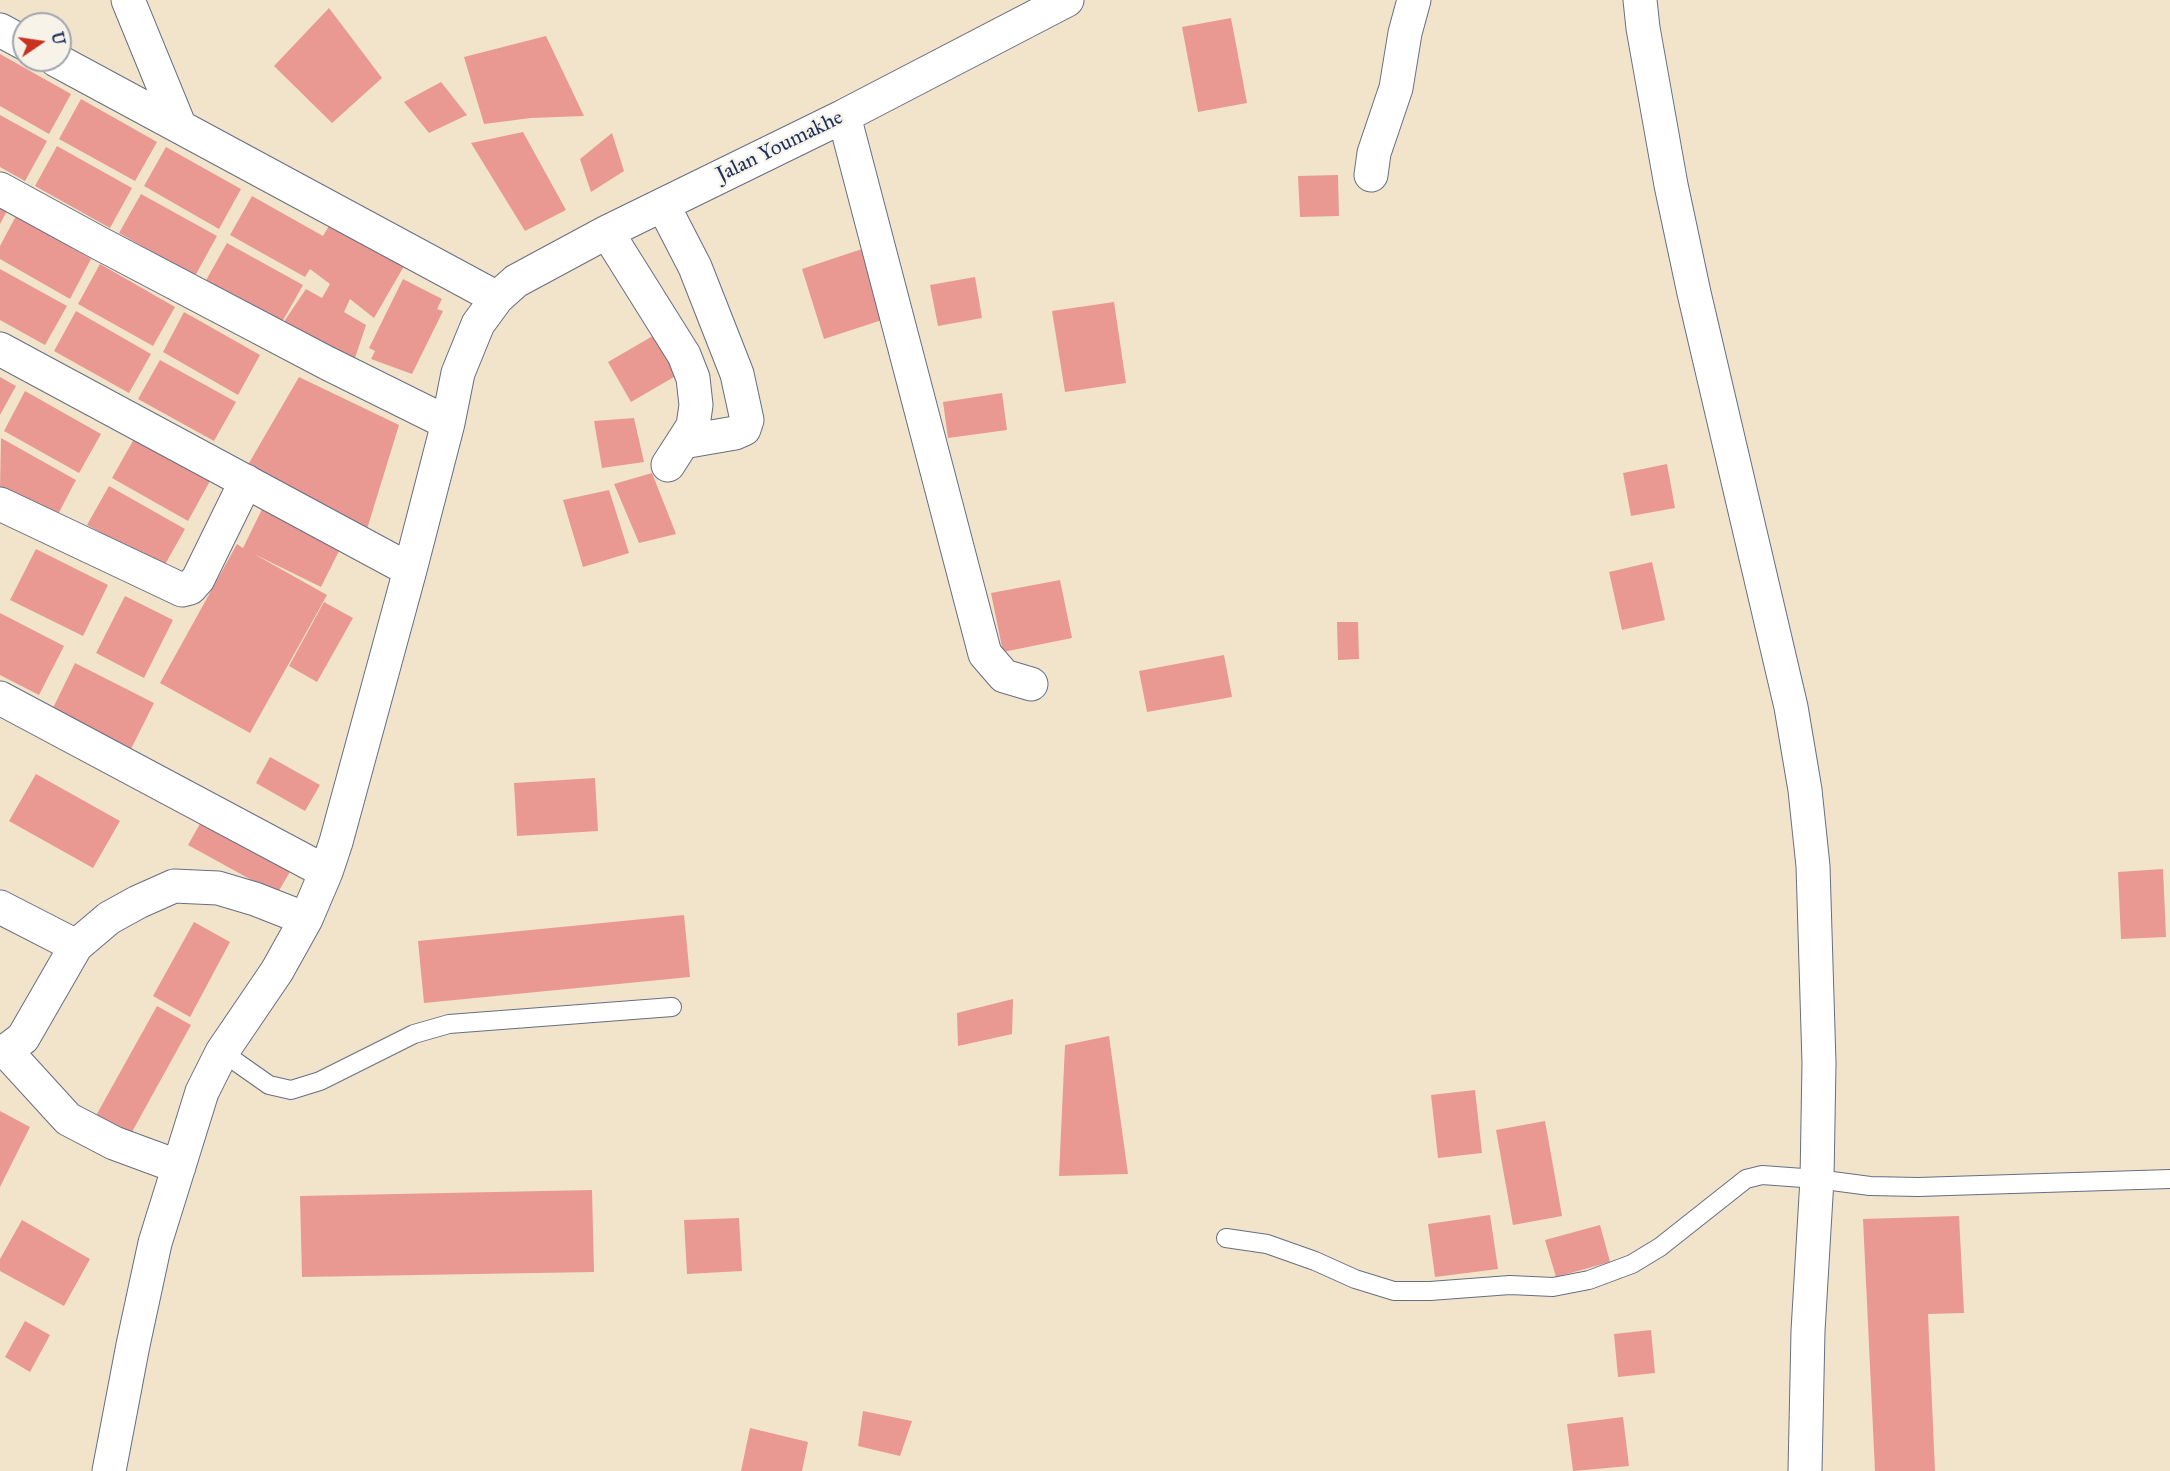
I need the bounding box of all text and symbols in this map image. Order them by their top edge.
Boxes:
north arrow [12,12,72,72]
text: U [47,30,69,47]
street label: Jalan Youmakhe [713,105,847,189]

